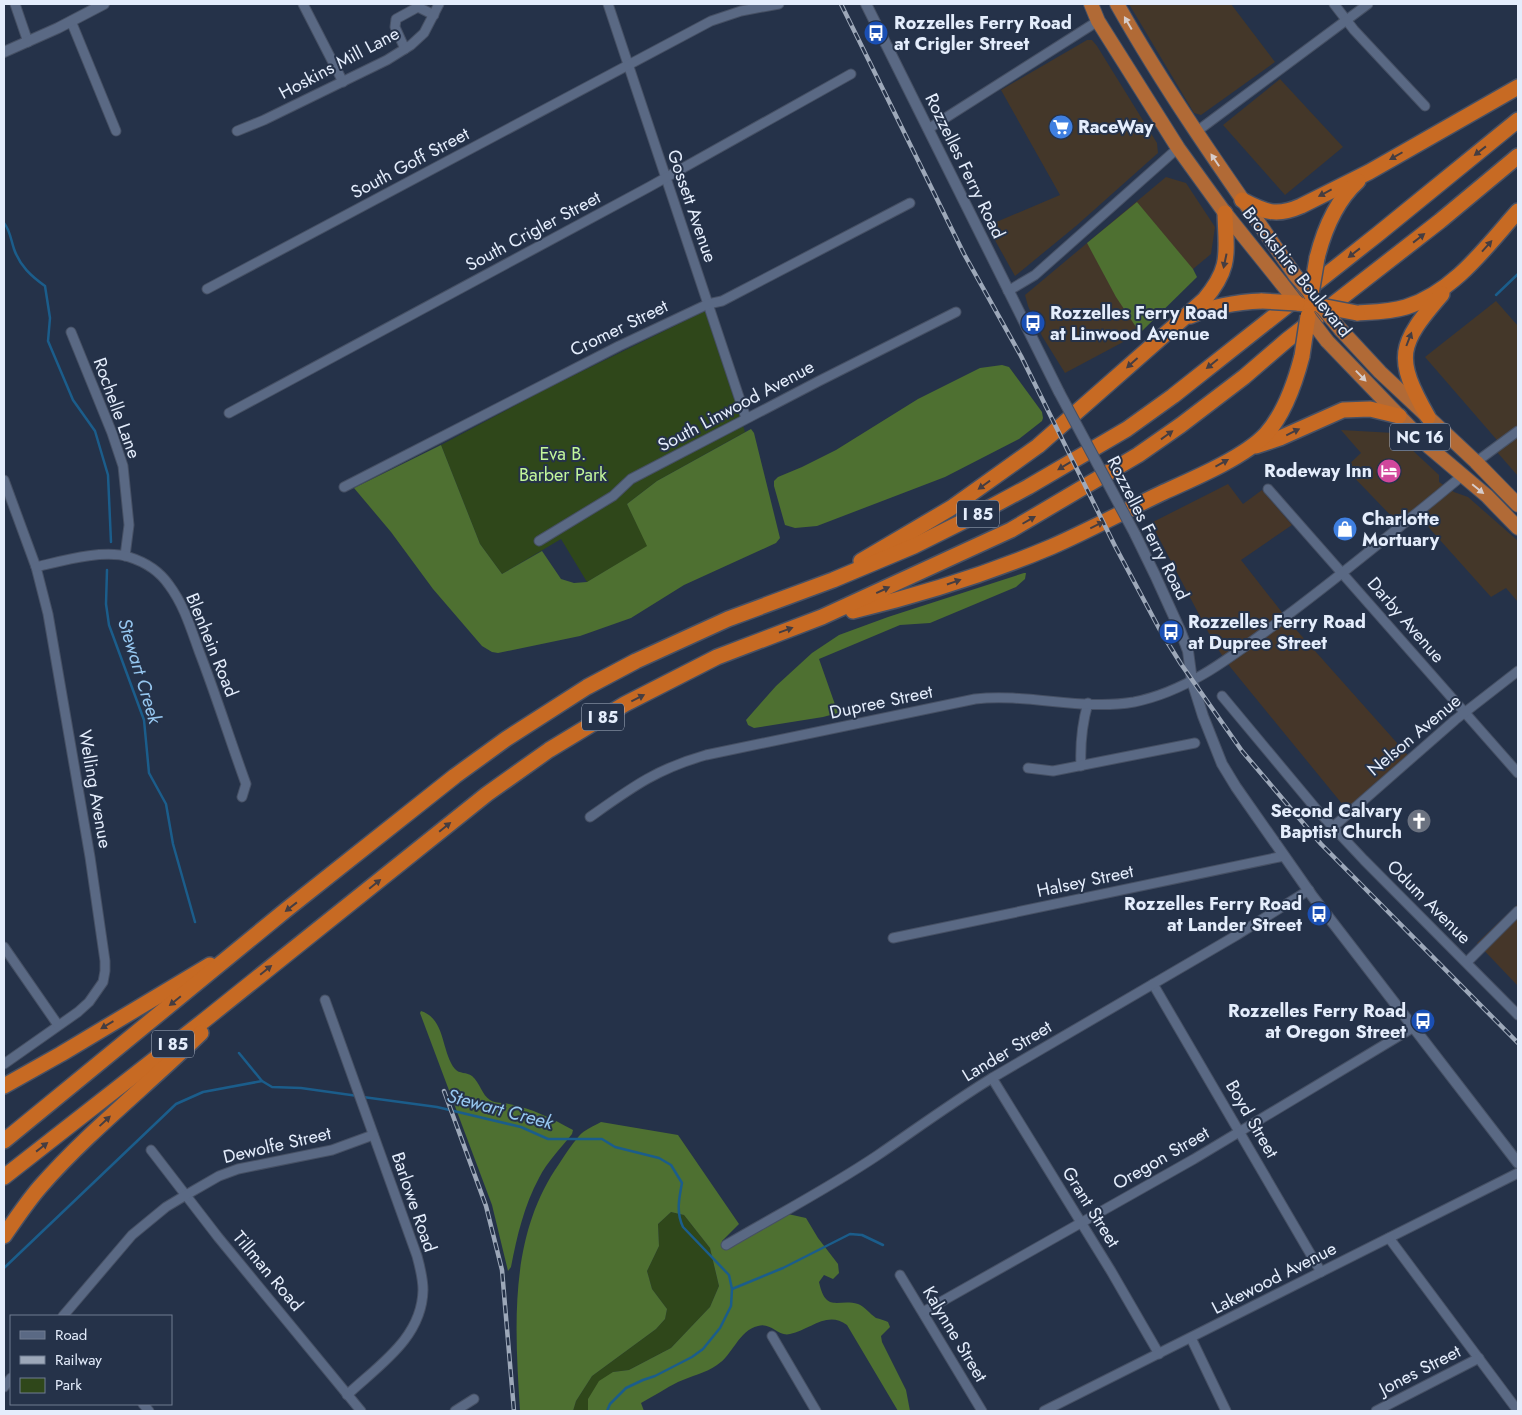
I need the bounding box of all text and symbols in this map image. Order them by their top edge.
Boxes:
place label: Rozzelles Ferry Road at Crigler Street [894,10,1072,57]
one-way arrow [1124,15,1132,30]
street label: Hoskins Mill Lane [274,20,404,106]
bus stop icon: Rozzelles Ferry Road at Crigler Street [863,20,889,46]
street label: Rozzelles Ferry Road [919,89,1011,243]
supermarket icon: RaceWay [1048,114,1074,140]
place label: RaceWay [1078,114,1154,140]
street label: South Goff Street [346,121,474,205]
one-way arrow [1474,145,1487,156]
street label: Gossett Avenue [661,146,723,266]
one-way arrow [1389,152,1402,161]
one-way arrow [1210,153,1220,167]
street label: South Crigler Street [461,184,606,278]
one-way arrow [1318,189,1331,198]
street label: Brookshire Boulevard [1236,201,1358,343]
one-way arrow [1412,232,1425,243]
one-way arrow [1481,240,1493,252]
one-way arrow [1348,247,1361,258]
one-way arrow [1221,254,1229,270]
street label: Cromer Street [566,293,673,363]
place label: Rozzelles Ferry Road at Linwood Avenue [1050,300,1228,347]
bus stop icon: Rozzelles Ferry Road at Linwood Avenue [1020,310,1046,336]
one-way arrow [1405,331,1413,346]
street label: Rochelle Lane [87,354,147,462]
street label: South Linwood Avenue [653,354,819,458]
one-way arrow [1127,357,1139,369]
one-way arrow [1206,358,1219,369]
one-way arrow [1355,370,1367,382]
road number: NC 16 [1390,424,1450,451]
one-way arrow [1286,427,1300,435]
one-way arrow [1160,429,1173,440]
park label: Eva B. Barber Park [519,441,607,488]
street label: Rozzelles Ferry Road [1100,451,1196,605]
place label: Rodeway Inn [1264,458,1372,484]
hotel icon: Rodeway Inn [1376,458,1402,484]
one-way arrow [1215,459,1229,468]
one-way arrow [1058,462,1071,471]
one-way arrow [978,480,991,490]
one-way arrow [1471,483,1484,494]
road number: I 85 [957,500,999,528]
place label: Charlotte Mortuary [1362,506,1440,553]
one-way arrow [1022,516,1036,524]
shop icon: Charlotte Mortuary [1332,516,1358,542]
one-way arrow [1090,521,1104,529]
street label: Darby Avenue [1361,571,1451,669]
one-way arrow [946,578,961,585]
one-way arrow [876,586,890,594]
street label: Blenhein Road [179,589,245,701]
place label: Rozzelles Ferry Road at Dupree Street [1188,609,1366,656]
water label: Stewart Creek [111,615,169,728]
bus stop icon: Rozzelles Ferry Road at Dupree Street [1158,619,1184,645]
one-way arrow [778,626,793,633]
street label: Dupree Street [827,678,936,726]
street label: Nelson Avenue [1361,688,1467,782]
one-way arrow [631,694,645,702]
road number: I 85 [582,704,624,730]
street label: Welling Avenue [72,728,118,850]
place label: Second Calvary Baptist Church [1270,798,1403,845]
church icon: Second Calvary Baptist Church [1406,808,1432,834]
one-way arrow [439,822,452,833]
street label: Odum Avenue [1381,854,1477,950]
street label: Halsey Street [1034,858,1136,904]
one-way arrow [368,879,382,889]
place label: Rozzelles Ferry Road at Lander Street [1124,891,1302,938]
one-way arrow [285,901,298,912]
bus stop icon: Rozzelles Ferry Road at Lander Street [1306,901,1332,927]
one-way arrow [259,965,272,976]
one-way arrow [169,996,182,1007]
place label: Rozzelles Ferry Road at Oregon Street [1228,998,1406,1045]
bus stop icon: Rozzelles Ferry Road at Oregon Street [1410,1008,1436,1034]
street label: Lander Street [957,1014,1057,1088]
one-way arrow [100,1021,113,1030]
road number: I 85 [152,1030,194,1058]
street label: Boyd Street [1219,1075,1285,1163]
water label: Stewart Creek [444,1082,557,1136]
one-way arrow [99,1115,111,1127]
street label: Dewolfe Street [221,1120,334,1170]
street label: Oregon Street [1108,1120,1215,1196]
one-way arrow [35,1141,48,1152]
street label: Barlowe Road [385,1149,443,1255]
street label: Grant Street [1056,1162,1126,1253]
street label: Tillman Road [227,1225,309,1317]
street label: Lakewood Avenue [1207,1235,1341,1321]
street label: Kalynne Street [916,1281,994,1387]
legend [10,1315,172,1405]
text: Road [55,1324,87,1346]
street label: Jones Street [1373,1338,1466,1403]
text: Railway [55,1349,102,1371]
text: Park [55,1374,82,1396]

